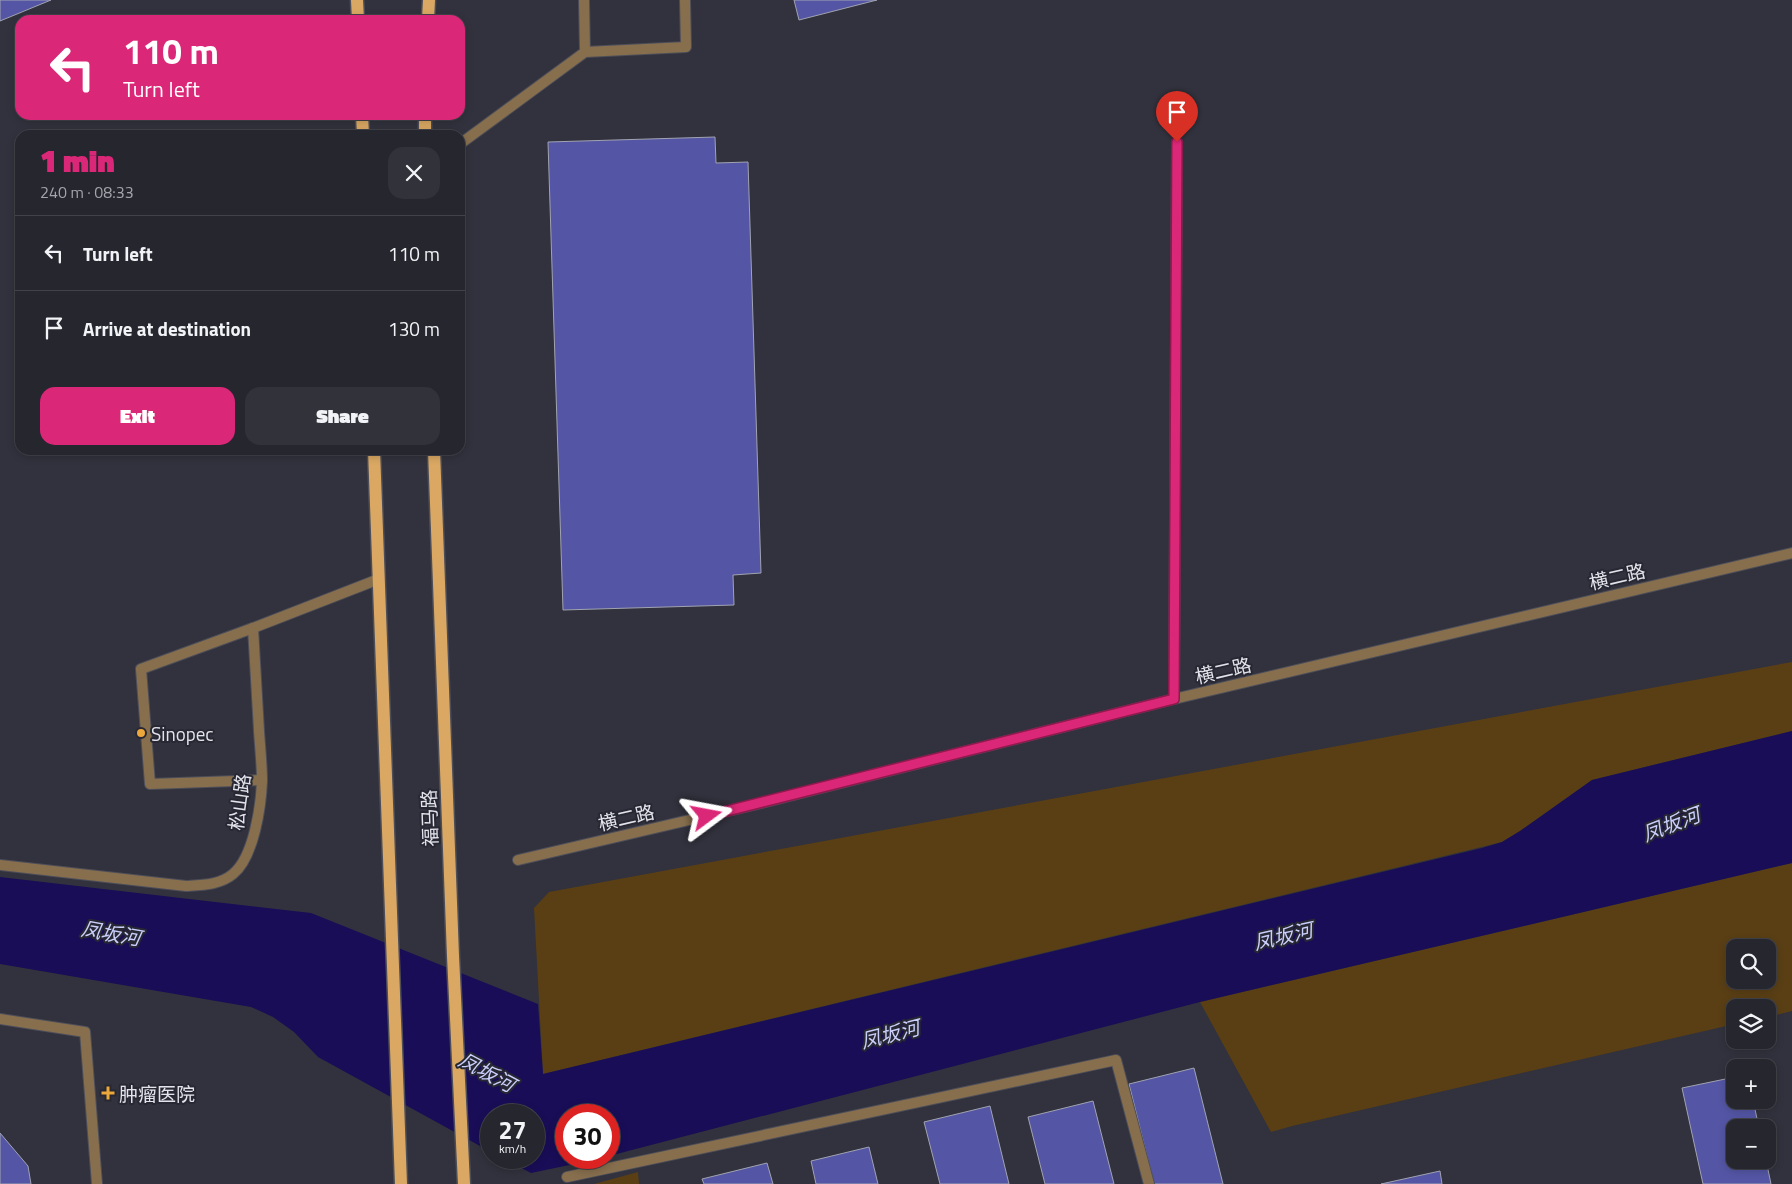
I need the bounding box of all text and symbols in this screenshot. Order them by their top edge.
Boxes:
text: 110 m [123,24,219,78]
icon: left [40,35,105,100]
text: Turn left [123,72,200,106]
pin [1156,91,1198,142]
icon: arrive [1163,98,1191,126]
text: 1 min [40,138,115,184]
button: close [388,147,440,199]
text: 240 m · 08:33 [40,180,134,204]
icon: left [40,239,68,267]
text: Turn left [83,239,153,268]
text: 110 m [388,239,440,268]
icon: arrive [40,314,68,342]
text: Arrive at destination [83,314,251,343]
text: 130 m [388,314,440,343]
button: Exit [40,387,235,445]
button: Share [245,387,440,445]
street label: 横二路 [1586,555,1648,597]
street label: 横二路 [1192,649,1254,691]
place label: Sinopec [151,719,214,748]
marker: Sinopec [135,727,147,739]
street label: 松山路 [221,772,257,832]
street label: 福马路 [414,789,444,847]
position arrow [680,789,732,841]
street label: 横二路 [595,796,657,838]
water label: 凤坂河 [1637,797,1708,849]
water label: 凤坂河 [79,913,147,954]
water label: 凤坂河 [1250,913,1320,958]
map controls [1726,939,1776,1169]
button: search [1726,939,1776,989]
button: layers [1726,999,1776,1049]
water label: 凤坂河 [857,1011,927,1056]
water label: 凤坂河 [453,1044,524,1102]
button: + [1726,1059,1776,1109]
place label: 肿瘤医院 [119,1079,195,1108]
marker: 肿瘤医院 [101,1086,115,1100]
speed limit sign: 30 [555,1104,620,1169]
text: 27 [498,1111,527,1149]
button: − [1726,1119,1776,1169]
text: km/h [499,1139,526,1158]

